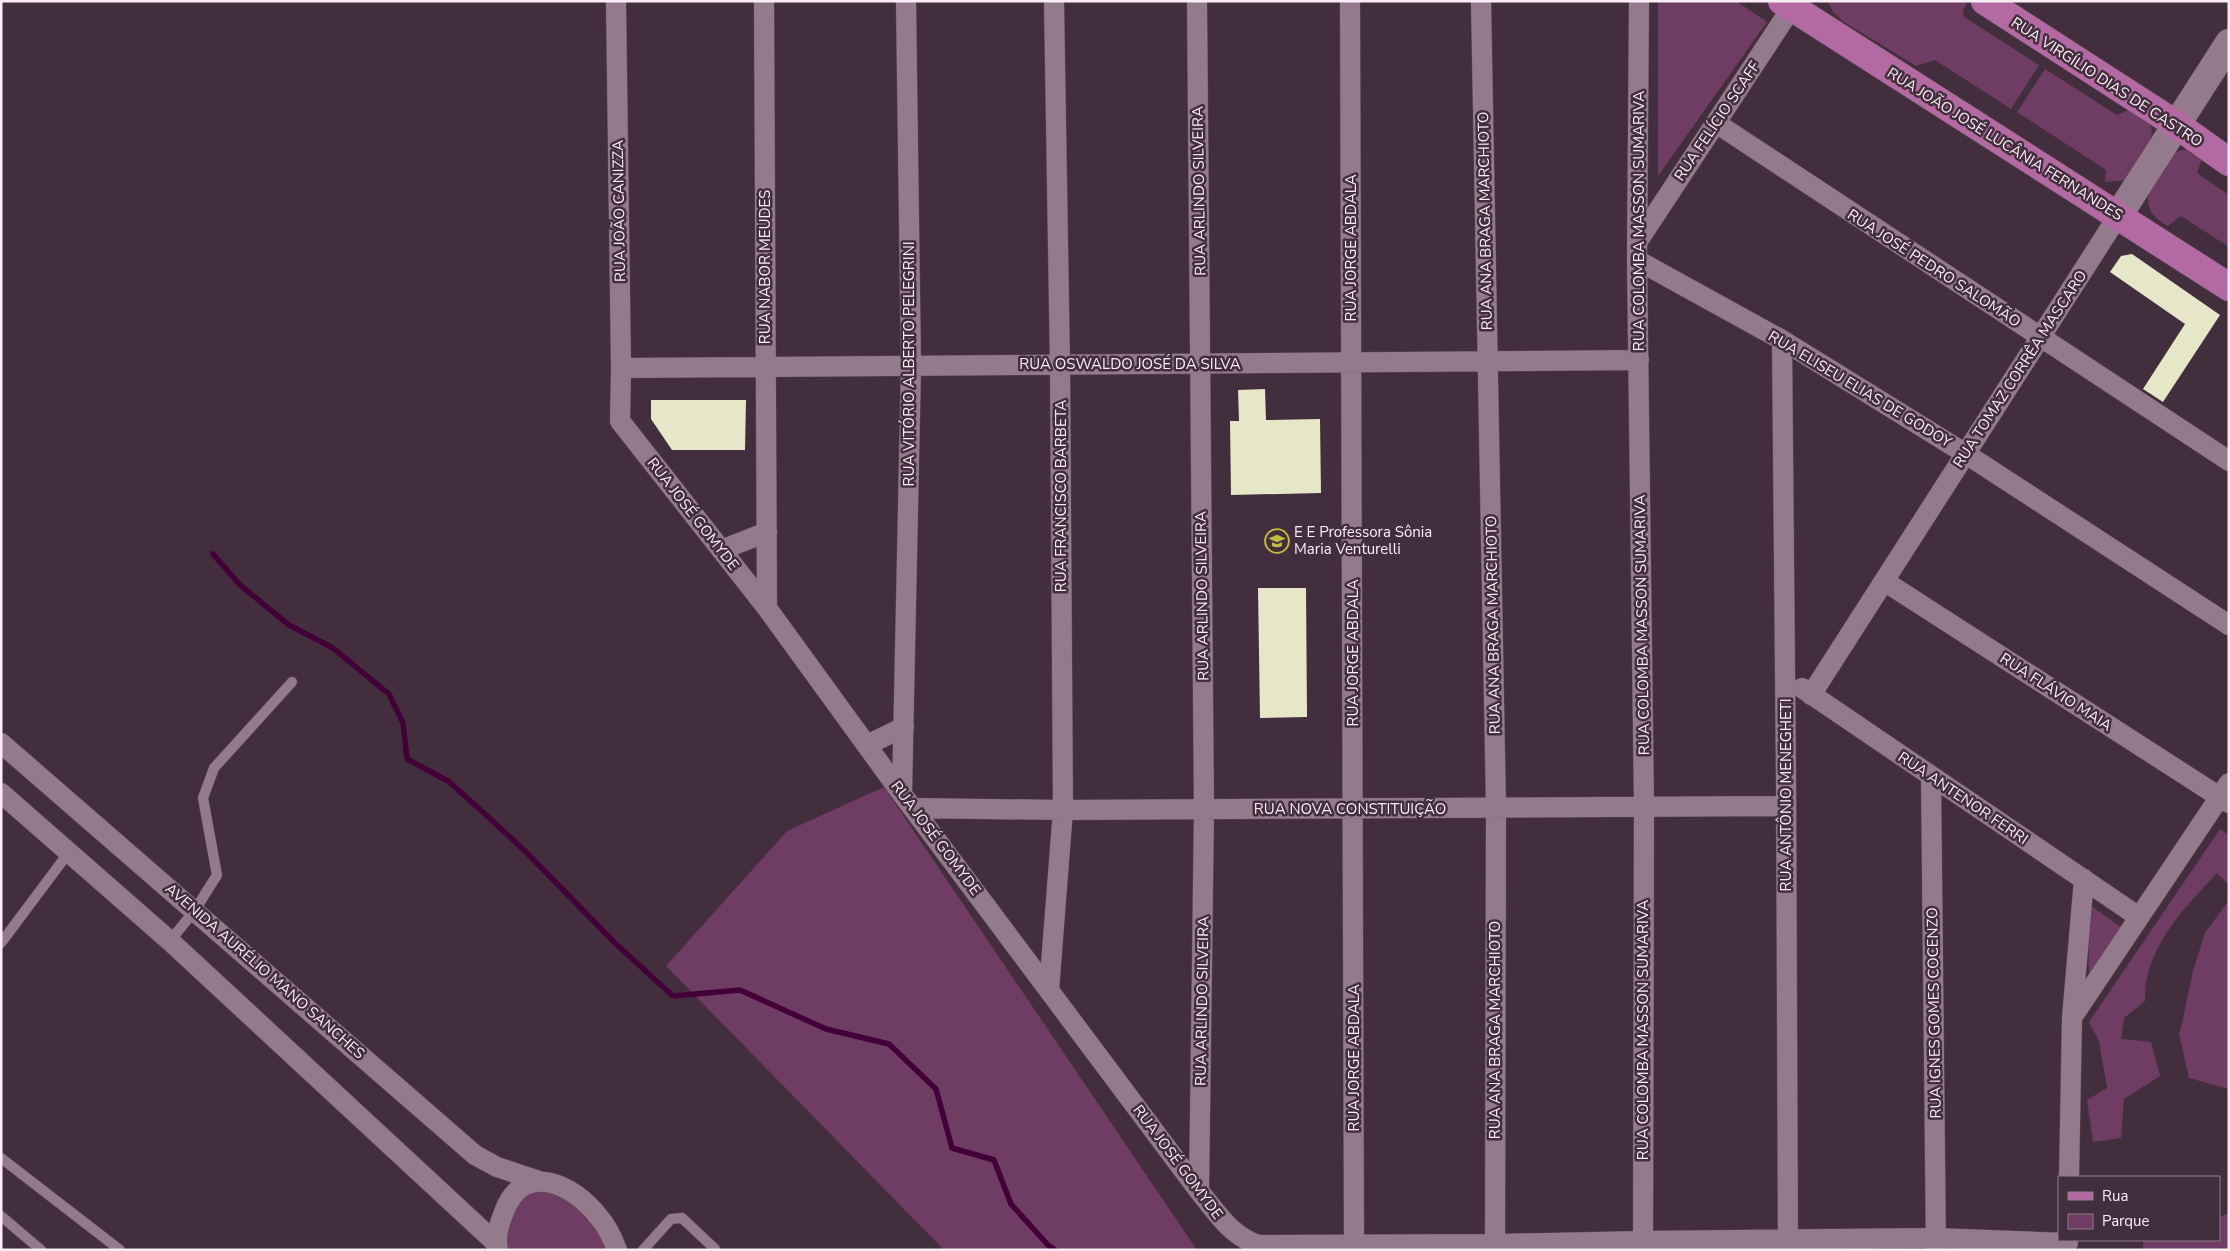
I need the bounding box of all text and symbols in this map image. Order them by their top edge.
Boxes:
street label: RUA VIRGÍLIO DIAS DE CASTRO [2007,12,2207,152]
street label: RUA FELÍCIO SCAFF [1669,57,1765,185]
street label: RUA JOÃO JOSÉ LUCÂNIA FERNANDES [1883,63,2127,225]
street label: RUA COLOMBA MASSON SUMARIVA [1629,91,1649,351]
street label: RUA ARLINDO SILVEIRA [1188,106,1210,276]
street label: RUA ANA BRAGA MARCHIOTO [1473,111,1497,331]
street label: RUA JOÃO CANIZZA [608,140,630,282]
street label: RUA JORGE ABDALA [1341,174,1361,322]
street label: RUA NABOR MEUDES [755,190,775,344]
street label: RUA JOSÉ PEDRO SALOMÃO [1843,204,2025,332]
street label: RUA VITÓRIO ALBERTO PELEGRINI [898,241,919,487]
street label: RUA TOMAZ CORRÊA MASCARO [1949,266,2091,472]
street label: RUA ELISEU ELIAS DE GODOY [1764,326,1956,452]
street label: RUA OSWALDO JOSÉ DA SILVA [1019,354,1241,374]
street label: RUA FRANCISCO BARBETA [1051,400,1071,592]
street label: RUA JOSÉ GOMYDE [643,453,743,575]
street label: RUA COLOMBA MASSON SUMARIVA [1630,495,1654,755]
street label: RUA ARLINDO SILVEIRA [1191,511,1213,681]
street label: RUA ANA BRAGA MARCHIOTO [1481,515,1505,735]
place label: E E Professora Sônia Maria Venturelli [1294,522,1432,559]
school or university icon: E E Professora Sônia Maria Venturelli [1264,528,1290,554]
street label: RUA JORGE ABDALA [1343,579,1363,727]
street label: RUA FLÁVIO MAIA [1996,648,2116,736]
street label: RUA ANTÔNIO MENEGHETI [1775,699,1796,891]
street label: RUA ANTENOR FERRI [1894,747,2032,849]
street label: RUA JOSÉ GOMYDE [886,777,986,899]
street label: RUA NOVA CONSTITUIÇÃO [1254,799,1446,819]
street label: AVENIDA AURÉLIO MANO SANCHES [161,879,369,1063]
street label: RUA COLOMBA MASSON SUMARIVA [1633,900,1653,1160]
street label: RUA IGNES GOMES COCENZO [1922,907,1946,1119]
street label: RUA ARLINDO SILVEIRA [1191,916,1213,1086]
street label: RUA ANA BRAGA MARCHIOTO [1485,921,1505,1139]
street label: RUA JORGE ABDALA [1344,984,1364,1132]
street label: RUA JOSÉ GOMYDE [1128,1101,1228,1223]
legend [2058,1176,2220,1241]
text: Rua [2102,1186,2128,1206]
text: Parque [2102,1211,2150,1231]

